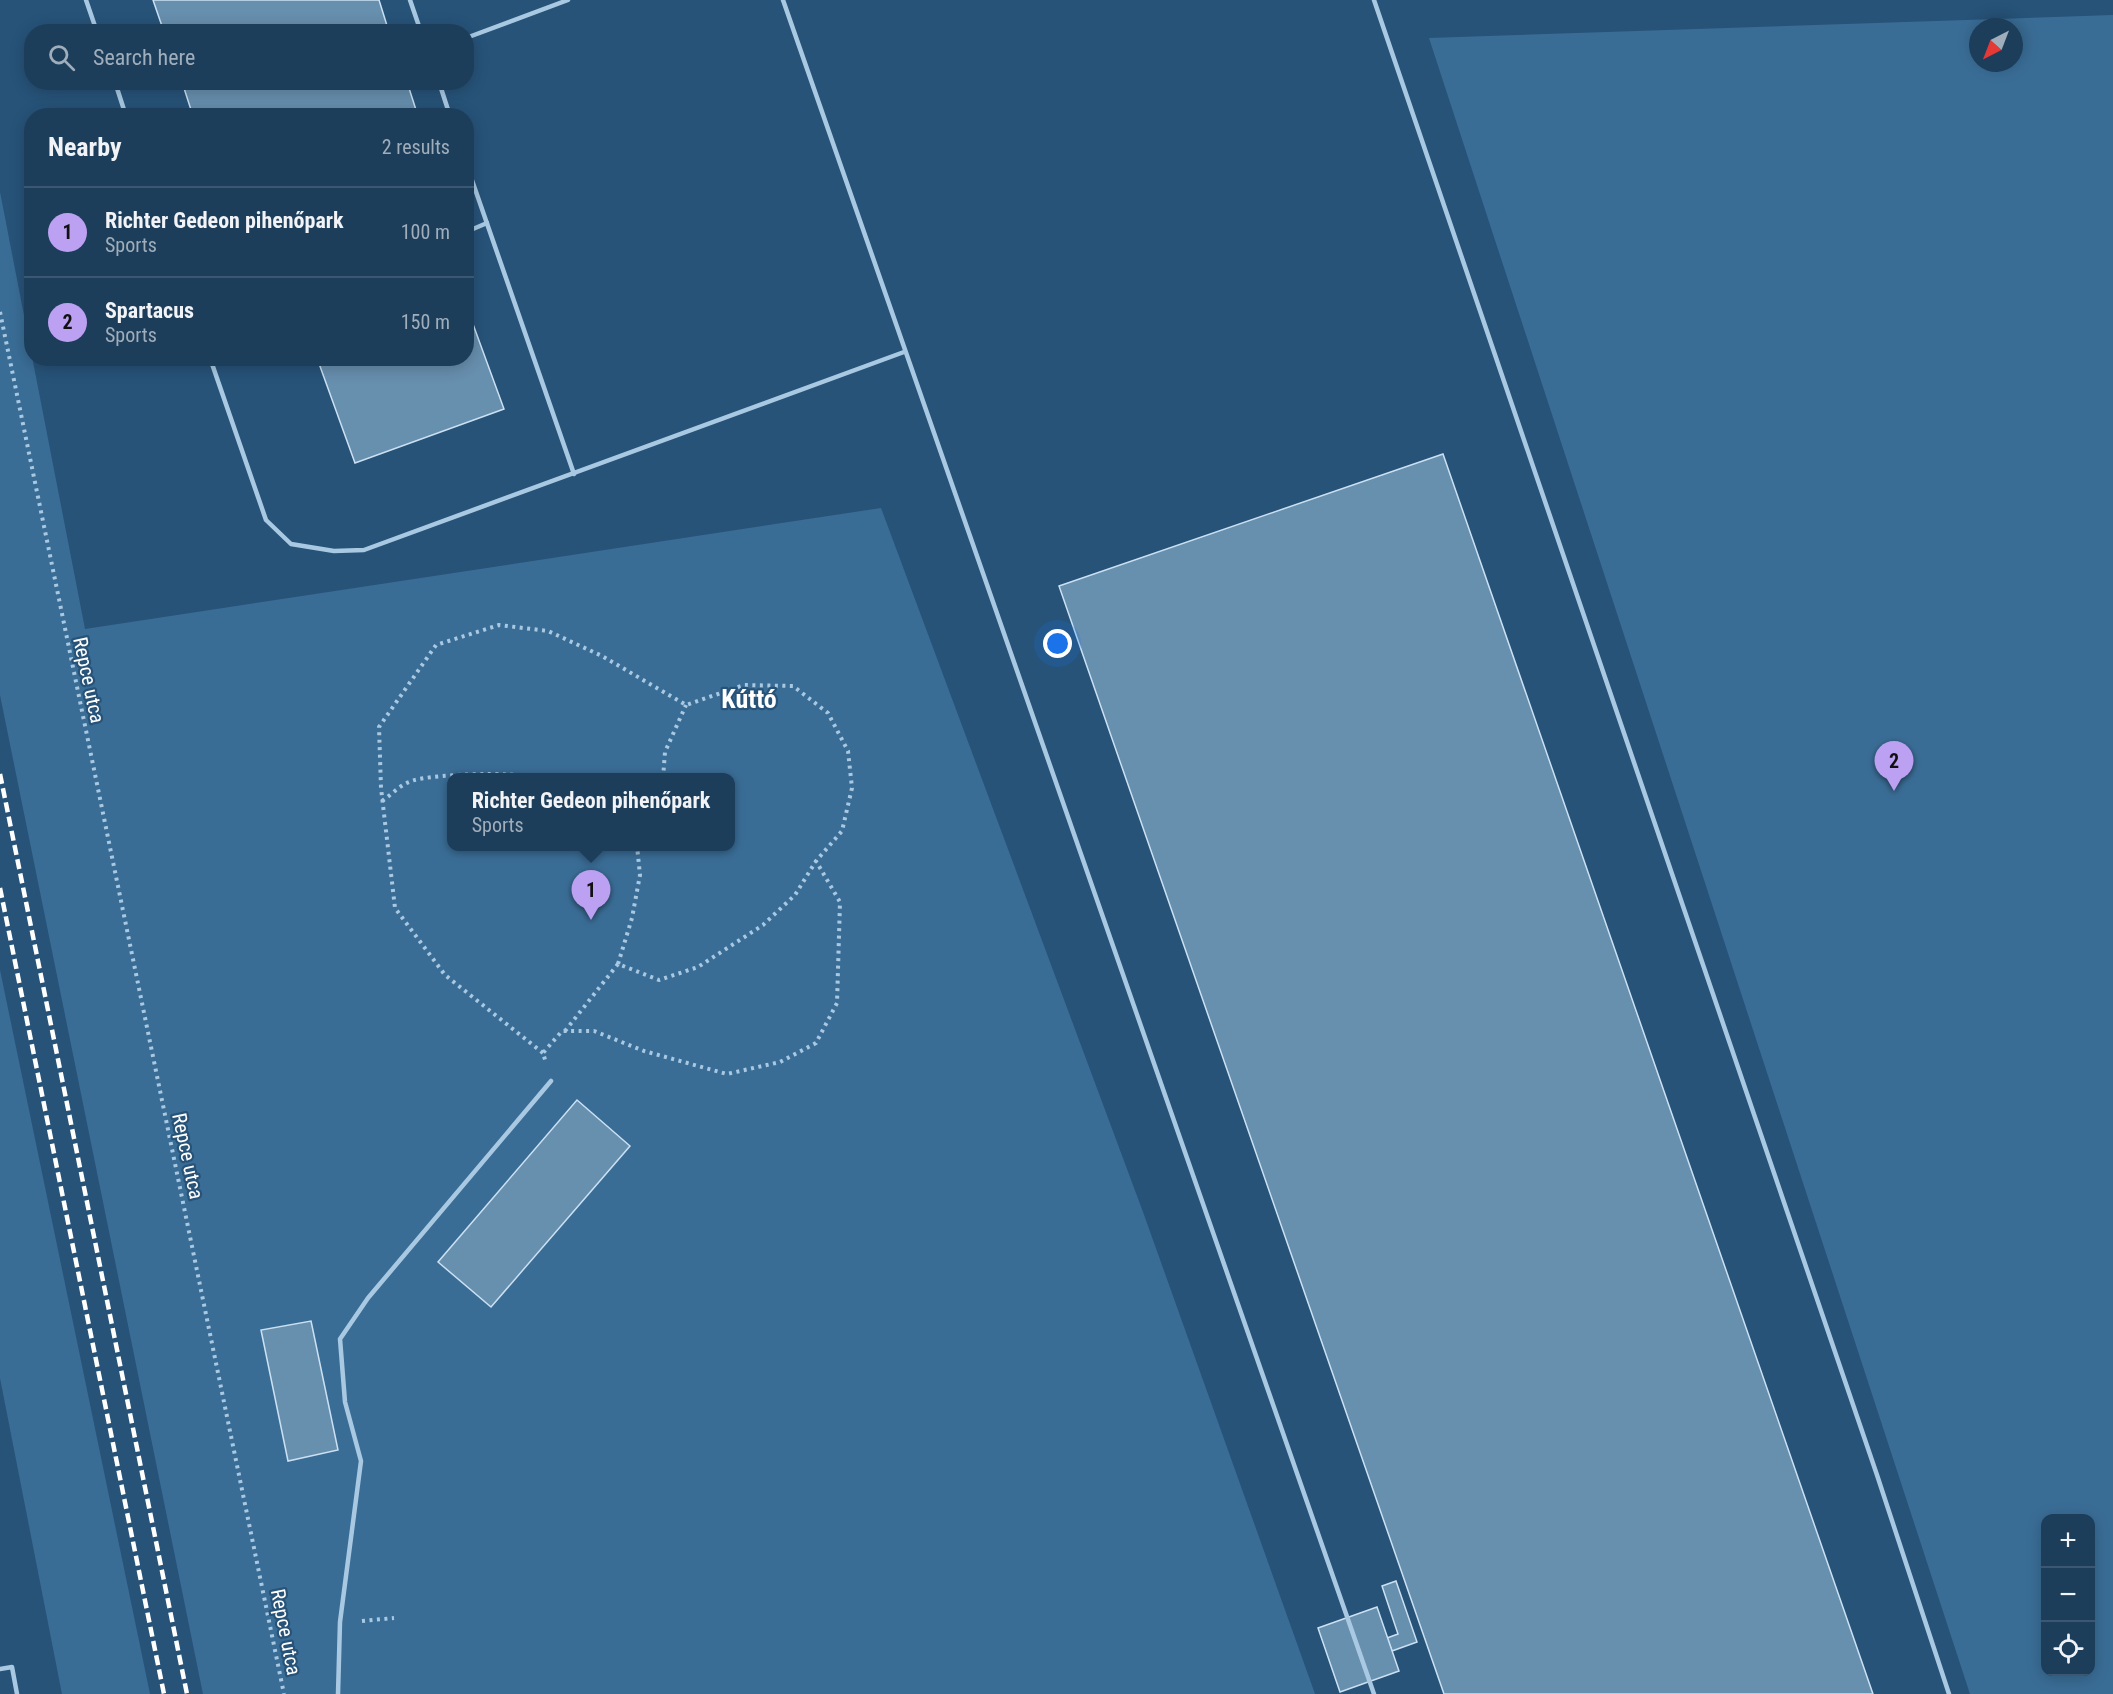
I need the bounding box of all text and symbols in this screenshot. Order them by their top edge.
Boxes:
north arrow [1969,18,2023,72]
search box [24,24,474,90]
icon: search [45,41,78,74]
text: Search here [93,45,195,70]
text: Nearby [48,132,122,162]
text: 2 results [382,135,450,159]
text: Richter Gedeon pihenőpark [105,208,344,233]
text: 1 [62,220,73,244]
text: 100 m [401,220,450,244]
text: Sports [105,233,157,257]
text: Spartacus [105,298,194,323]
text: 2 [62,310,73,334]
text: 150 m [401,310,450,334]
text: Sports [105,323,157,347]
your location [1043,629,1072,658]
street label: Repce utca [68,635,110,725]
district label: Kúttó [721,684,777,714]
pin: 2 [1874,742,1914,791]
popup [447,773,735,851]
text: Richter Gedeon pihenőpark [472,788,710,813]
text: Sports [472,813,524,837]
pin: 1 [572,870,610,920]
street label: Repce utca [167,1111,209,1201]
map controls [2041,1514,2095,1676]
button: + [2041,1514,2095,1568]
button: − [2041,1568,2095,1622]
street label: Repce utca [266,1587,306,1677]
button: locate [2041,1622,2095,1676]

